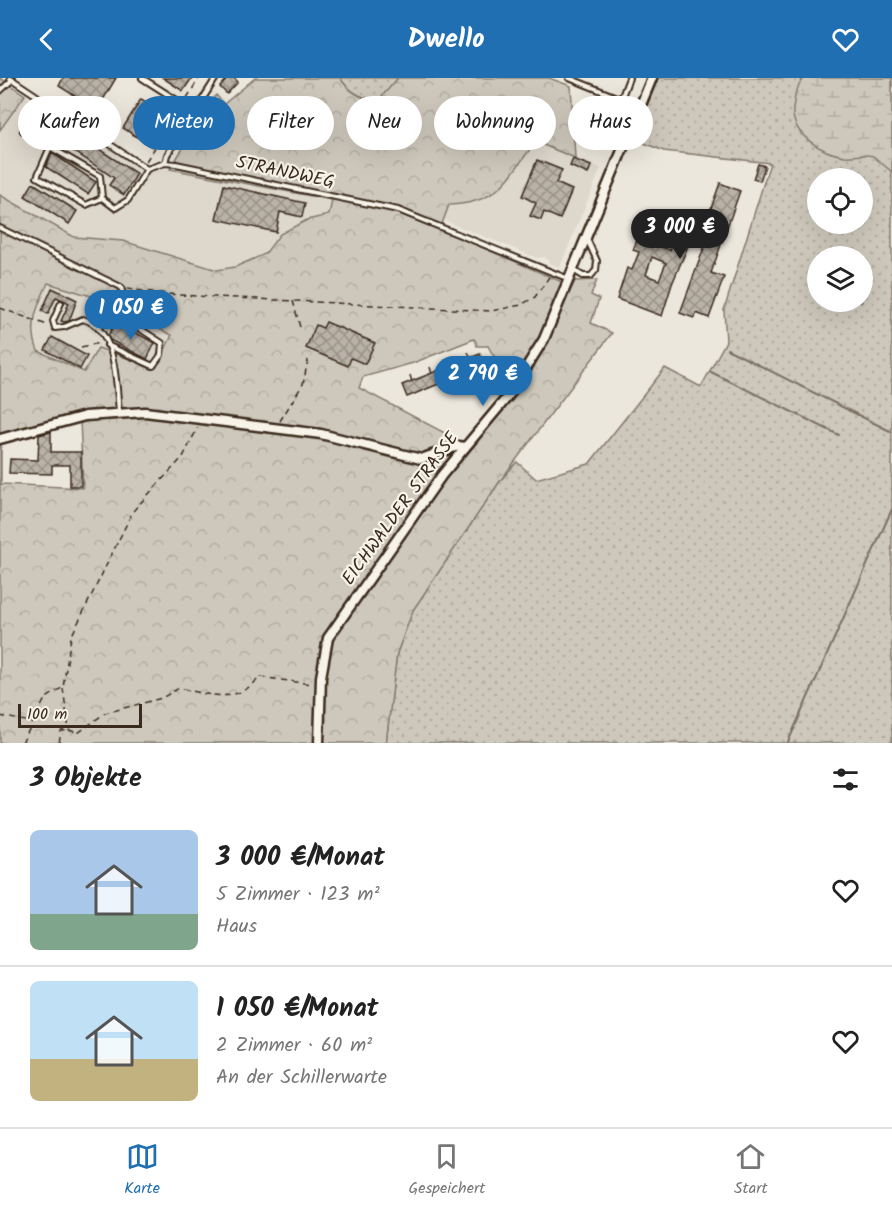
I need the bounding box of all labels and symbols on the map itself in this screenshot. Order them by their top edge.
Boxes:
street label: STRANDWEG [233,148,337,198]
pin: 3 000 € [625,209,735,260]
pin: 1 050 € [76,290,186,341]
pin: 2 790 € [428,356,538,407]
street label: EICHWALDER STRASSE [335,426,467,592]
scale bar [18,701,142,728]

